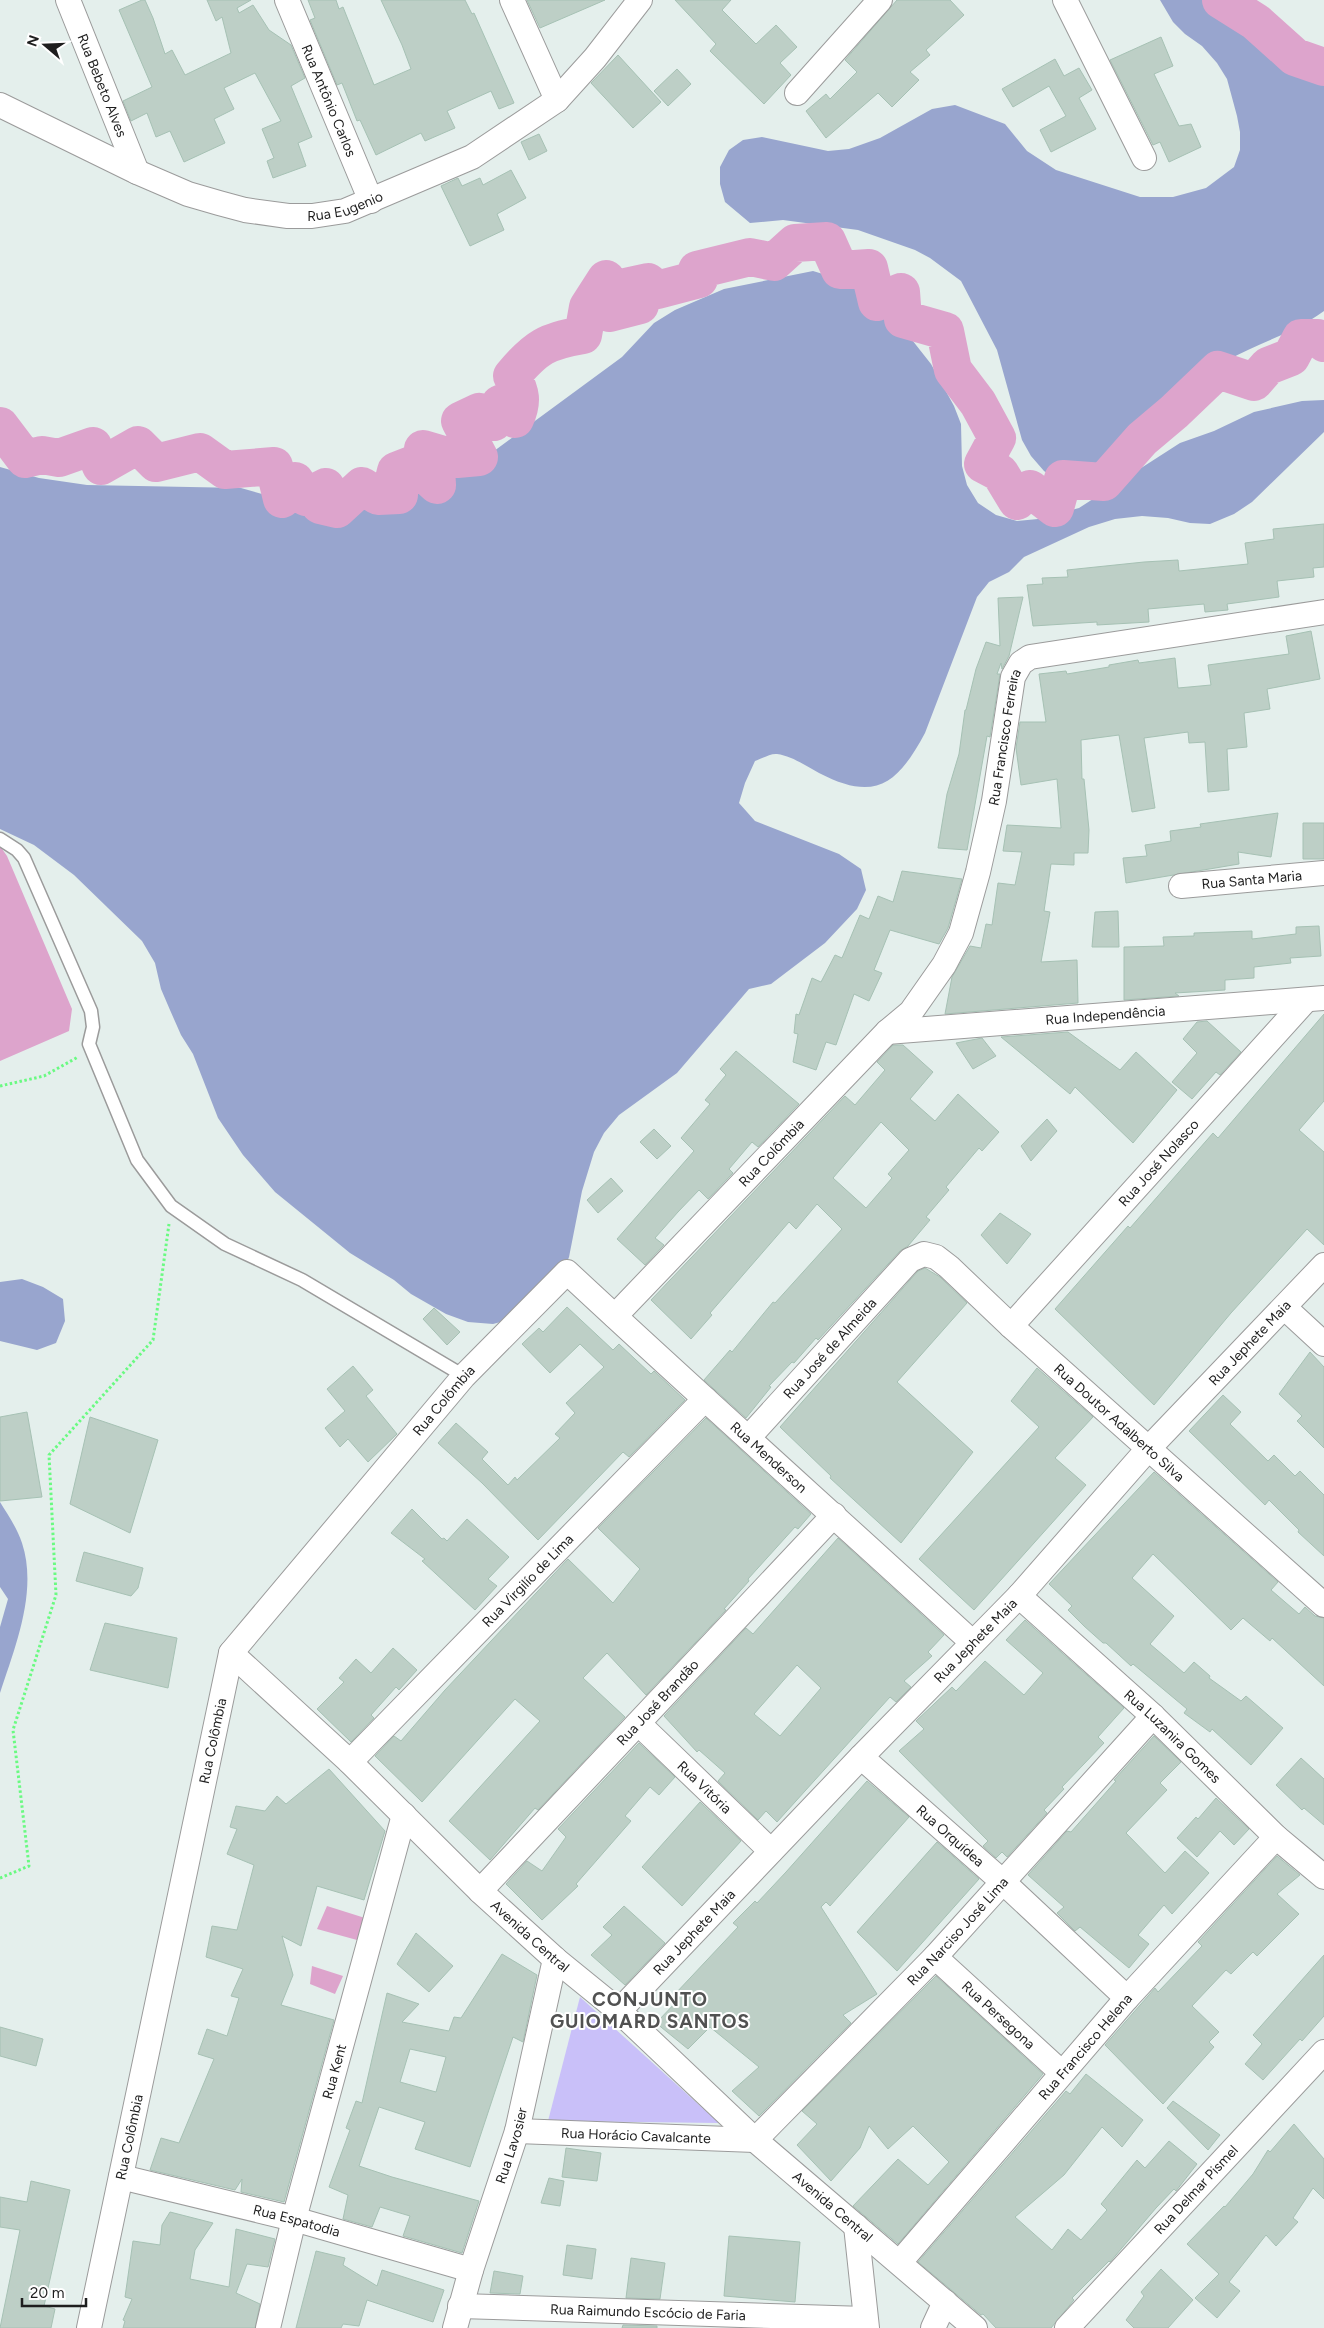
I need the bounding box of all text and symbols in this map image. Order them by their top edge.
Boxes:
north arrow [20,20,70,70]
street label: Rua Bebeto Alves [74,31,131,140]
text: N [23,33,43,49]
street label: Rua Antônio Carlos [298,42,360,159]
street label: Rua Eugenio [307,187,385,225]
street label: Rua Francisco Ferreira [985,665,1025,807]
street label: Rua Santa Maria [1201,867,1303,893]
street label: Rua Independência [1045,1002,1166,1028]
street label: Rua Colômbia [735,1115,808,1190]
street label: Rua José Nolasco [1115,1116,1202,1210]
street label: Rua José de Almeida [780,1294,880,1402]
street label: Rua Jephete Maia [1205,1297,1294,1389]
street label: Rua Doutor Adalberto Silva [1051,1360,1188,1485]
street label: Rua Colômbia [409,1362,478,1439]
street label: Rua Menderson [727,1418,811,1496]
street label: Rua Virgilío de Lima [478,1530,577,1630]
street label: Rua Jephete Maia [930,1595,1020,1686]
street label: Rua José Brandão [613,1656,702,1749]
street label: Rua Luzanira Gomes [1121,1686,1224,1787]
street label: Rua Colômbia [195,1696,230,1785]
street label: Rua Vitória [674,1757,735,1817]
street label: Rua Orquídea [913,1801,988,1870]
street label: Rua Narciso José Lima [903,1874,1012,1989]
street label: Rua Jephete Maia [650,1886,739,1978]
street label: Avenida Central [487,1896,573,1976]
street label: Rua Persegona [958,1977,1039,2053]
district label: CONJUNTO GUIOMARD SANTOS [550,1988,750,2033]
street label: Rua Francisco Helena [1035,1990,1136,2103]
street label: Rua Kent [319,2042,350,2101]
street label: Rua Colômbia [112,2093,146,2182]
street label: Rua Lavosier [492,2106,531,2186]
street label: Rua Horácio Cavalcante [561,2124,712,2147]
street label: Rua Delmar Pismel [1150,2142,1241,2238]
street label: Avenida Central [789,2168,876,2245]
street label: Rua Espatodia [251,2201,342,2240]
scale bar [22,2276,86,2308]
text: 20 m [30,2284,64,2302]
street label: Rua Raimundo Escócio de Faria [550,2300,746,2324]

